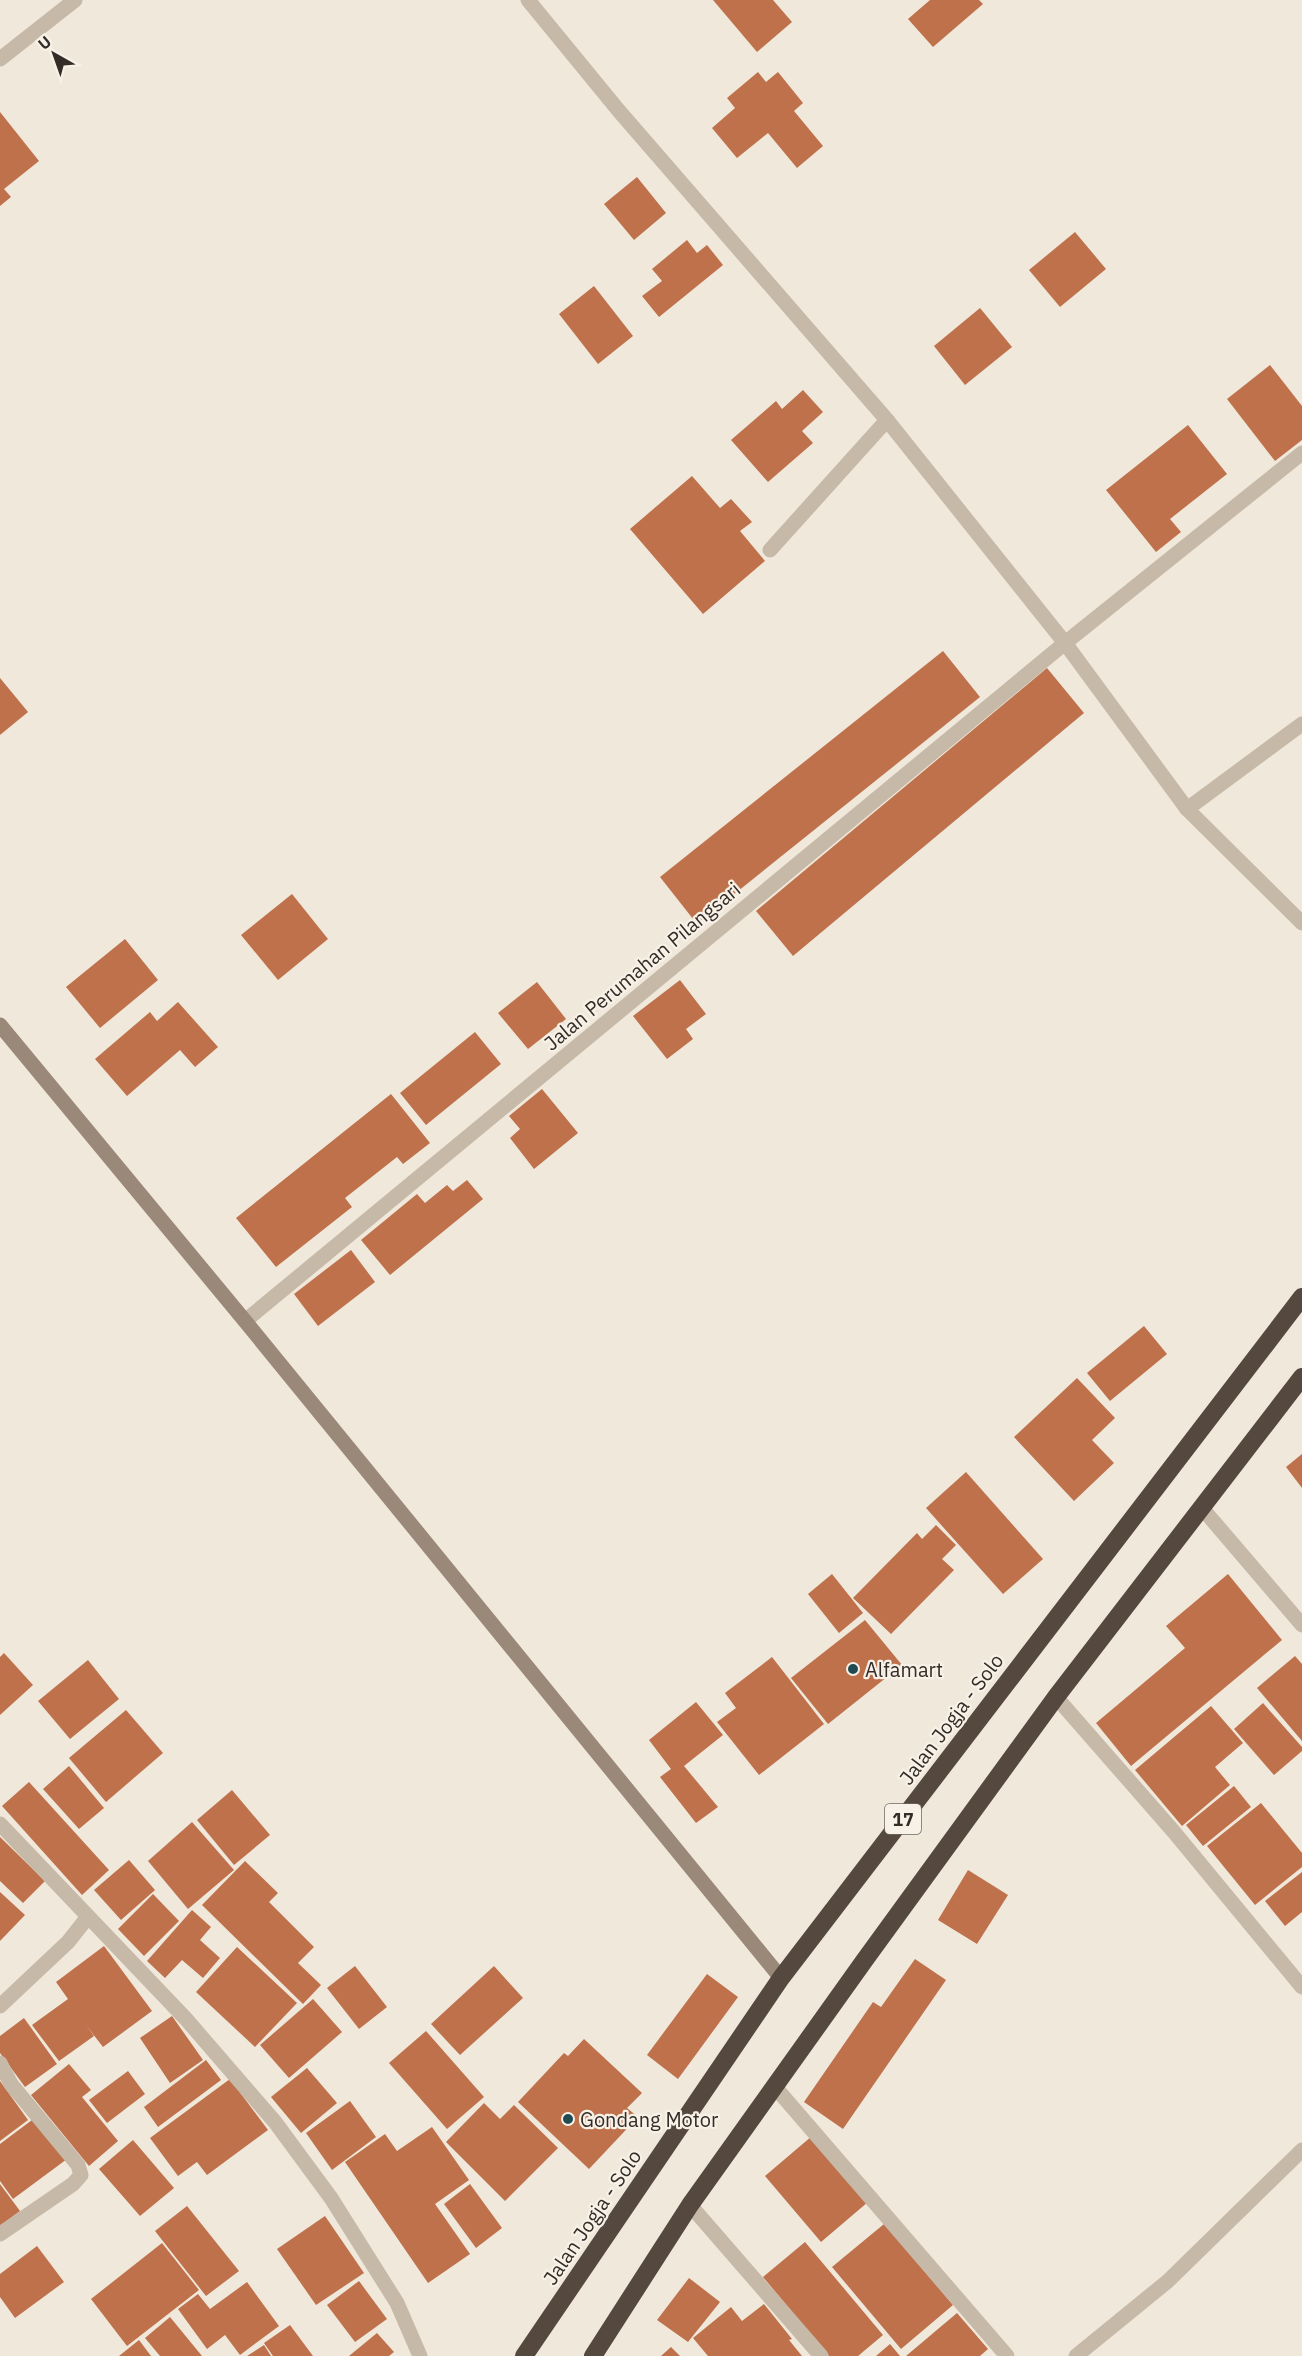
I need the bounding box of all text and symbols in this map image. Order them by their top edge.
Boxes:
north arrow [24,24,84,84]
text: U [34,31,55,54]
street label: Jalan Perumahan Pilangsari [538,876,746,1056]
street label: Jalan Jogja - Solo [893,1648,1009,1790]
place label: Alfamart [865,1656,943,1683]
marker: Alfamart [846,1662,860,1676]
road number: 17 [885,1804,921,1834]
place label: Gondang Motor [580,2106,718,2133]
marker: Gondang Motor [561,2112,575,2126]
street label: Jalan Jogja - Solo [537,2144,647,2290]

